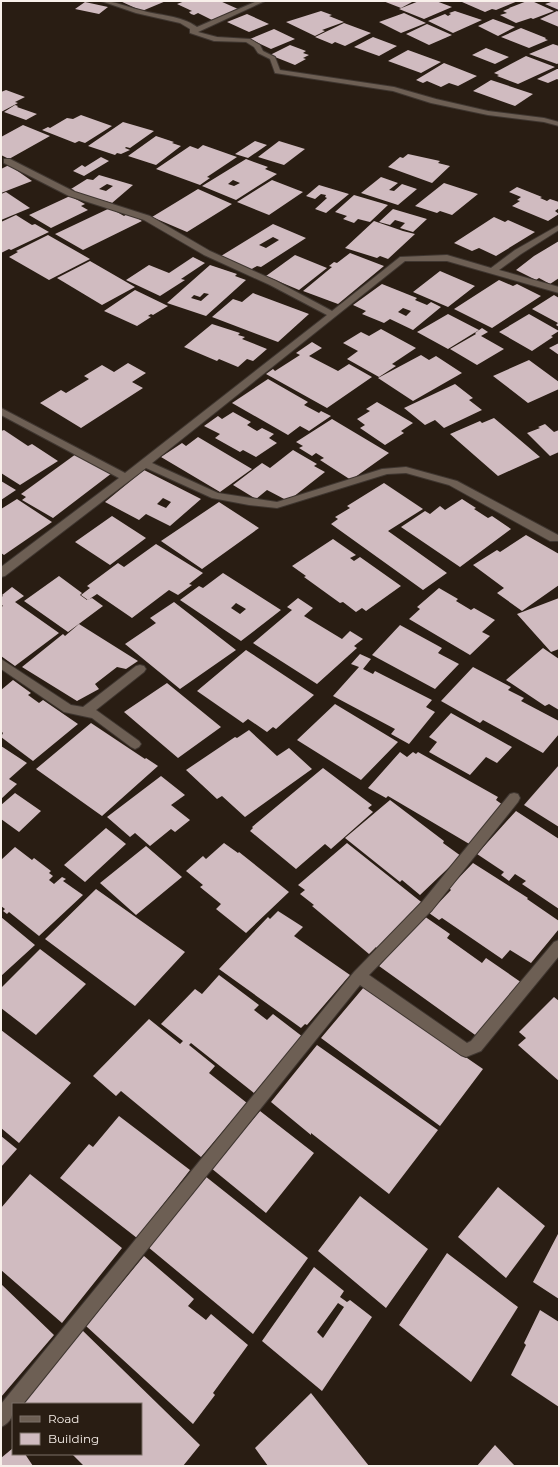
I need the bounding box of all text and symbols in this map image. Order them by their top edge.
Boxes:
legend [12,1403,142,1455]
text: Road [48,1411,79,1426]
text: Building [48,1431,99,1446]

